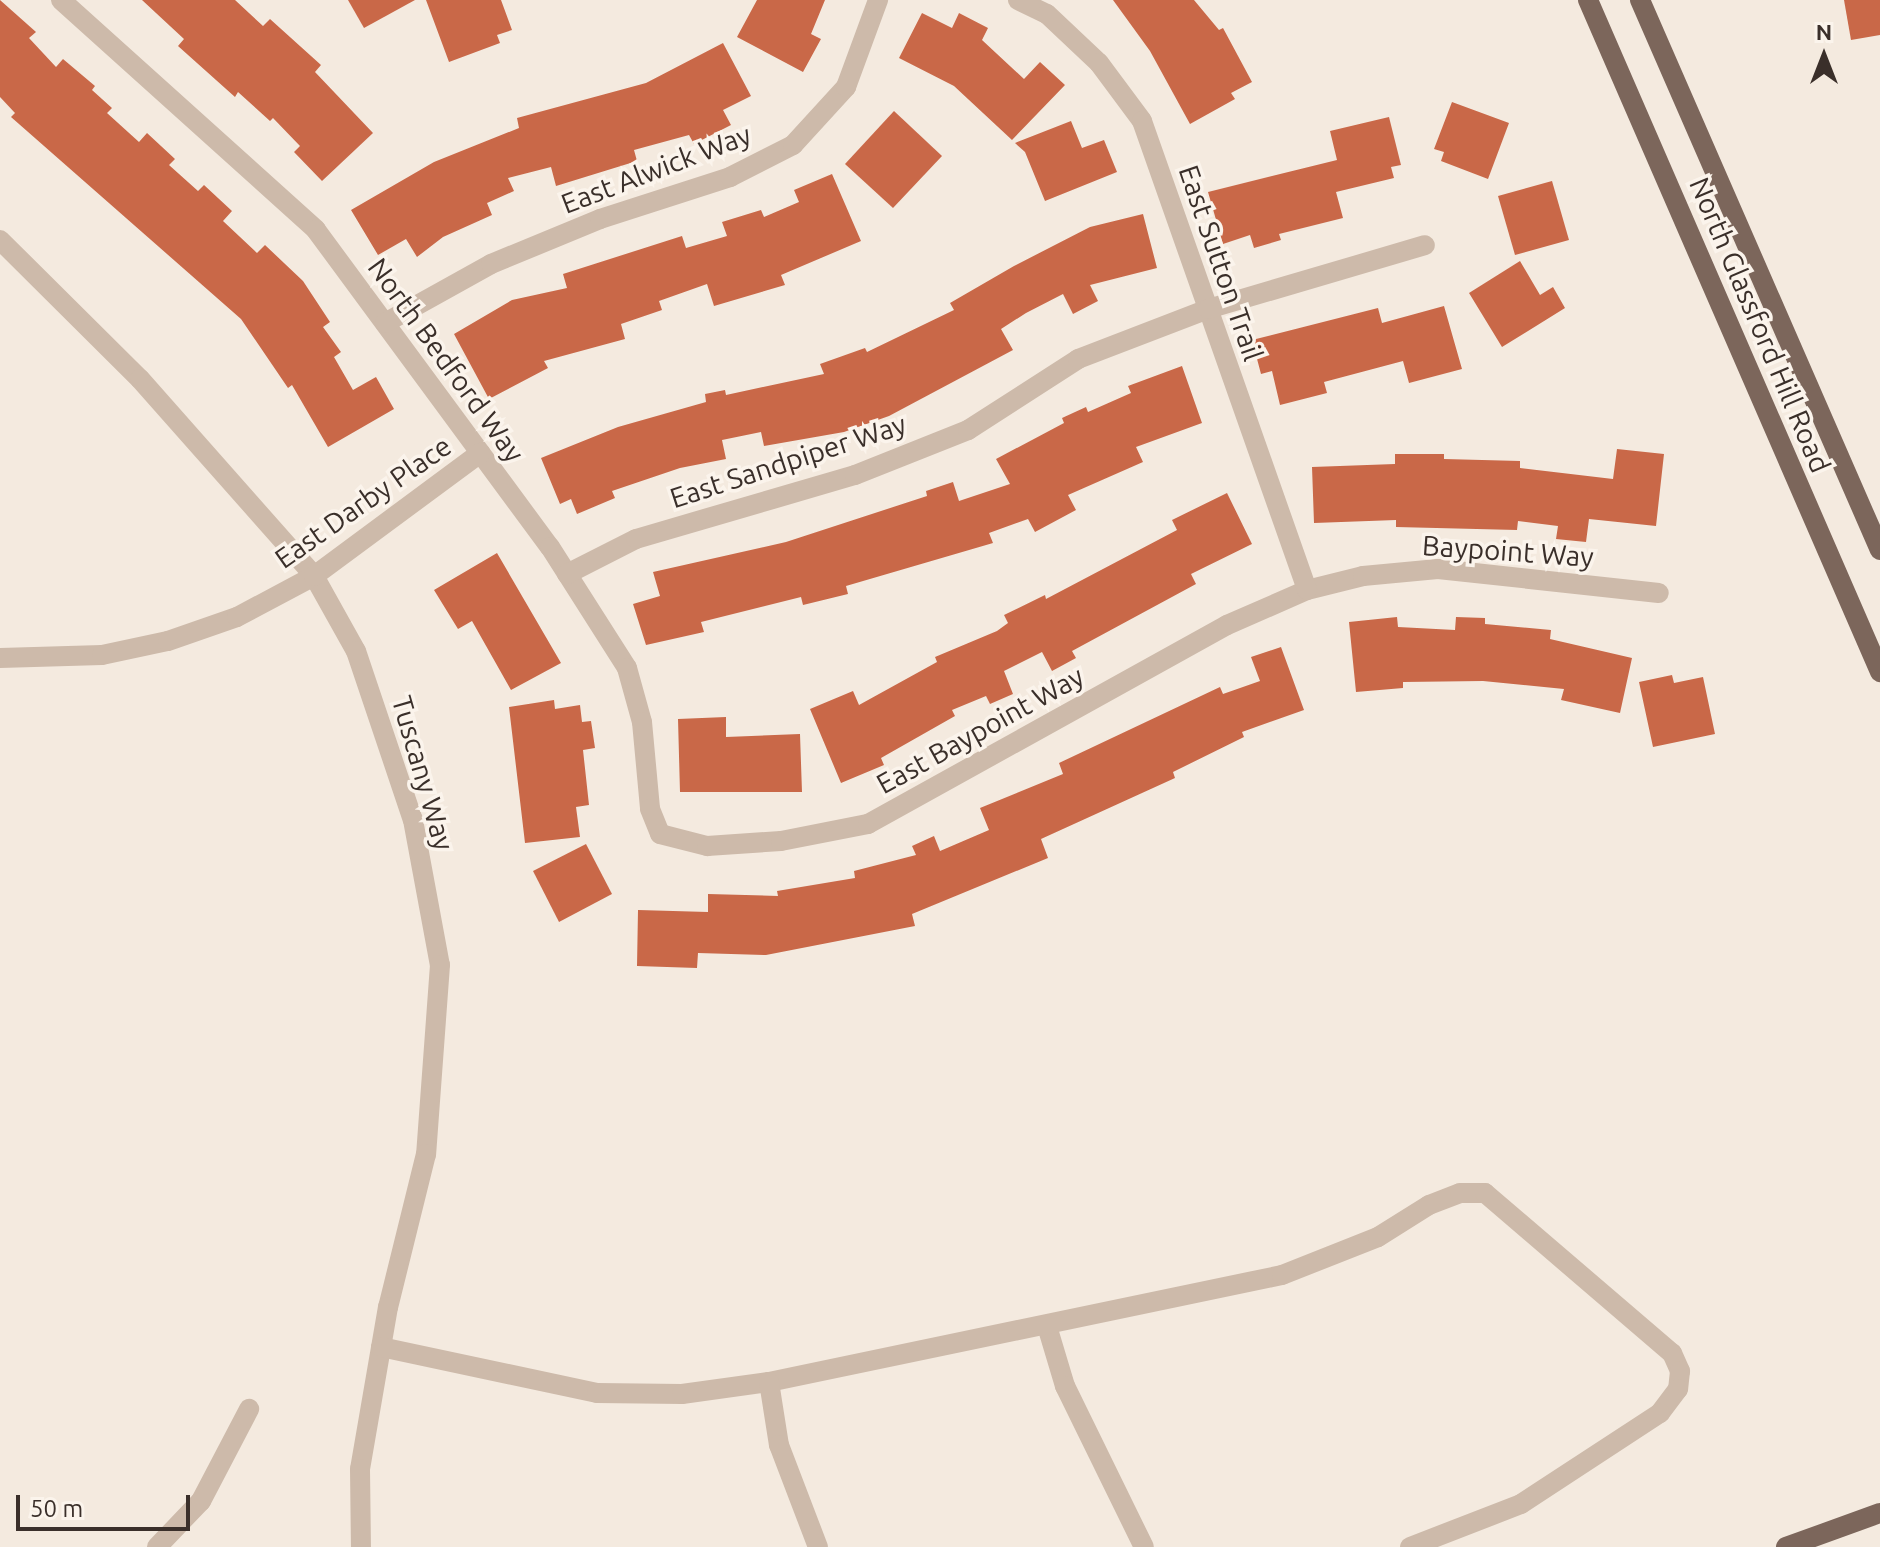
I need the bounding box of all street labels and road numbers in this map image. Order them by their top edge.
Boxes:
street label: East Alwick Way [556,117,756,221]
street label: East Sutton Trail [1172,161,1270,365]
street label: North Glassford Hill Road [1683,172,1837,478]
street label: North Bedford Way [361,252,531,468]
street label: East Sandpiper Way [666,407,910,515]
street label: East Darby Place [268,429,458,575]
street label: Baypoint Way [1421,528,1595,574]
street label: East Baypoint Way [871,659,1089,801]
street label: Tuscany Way [385,692,461,854]

